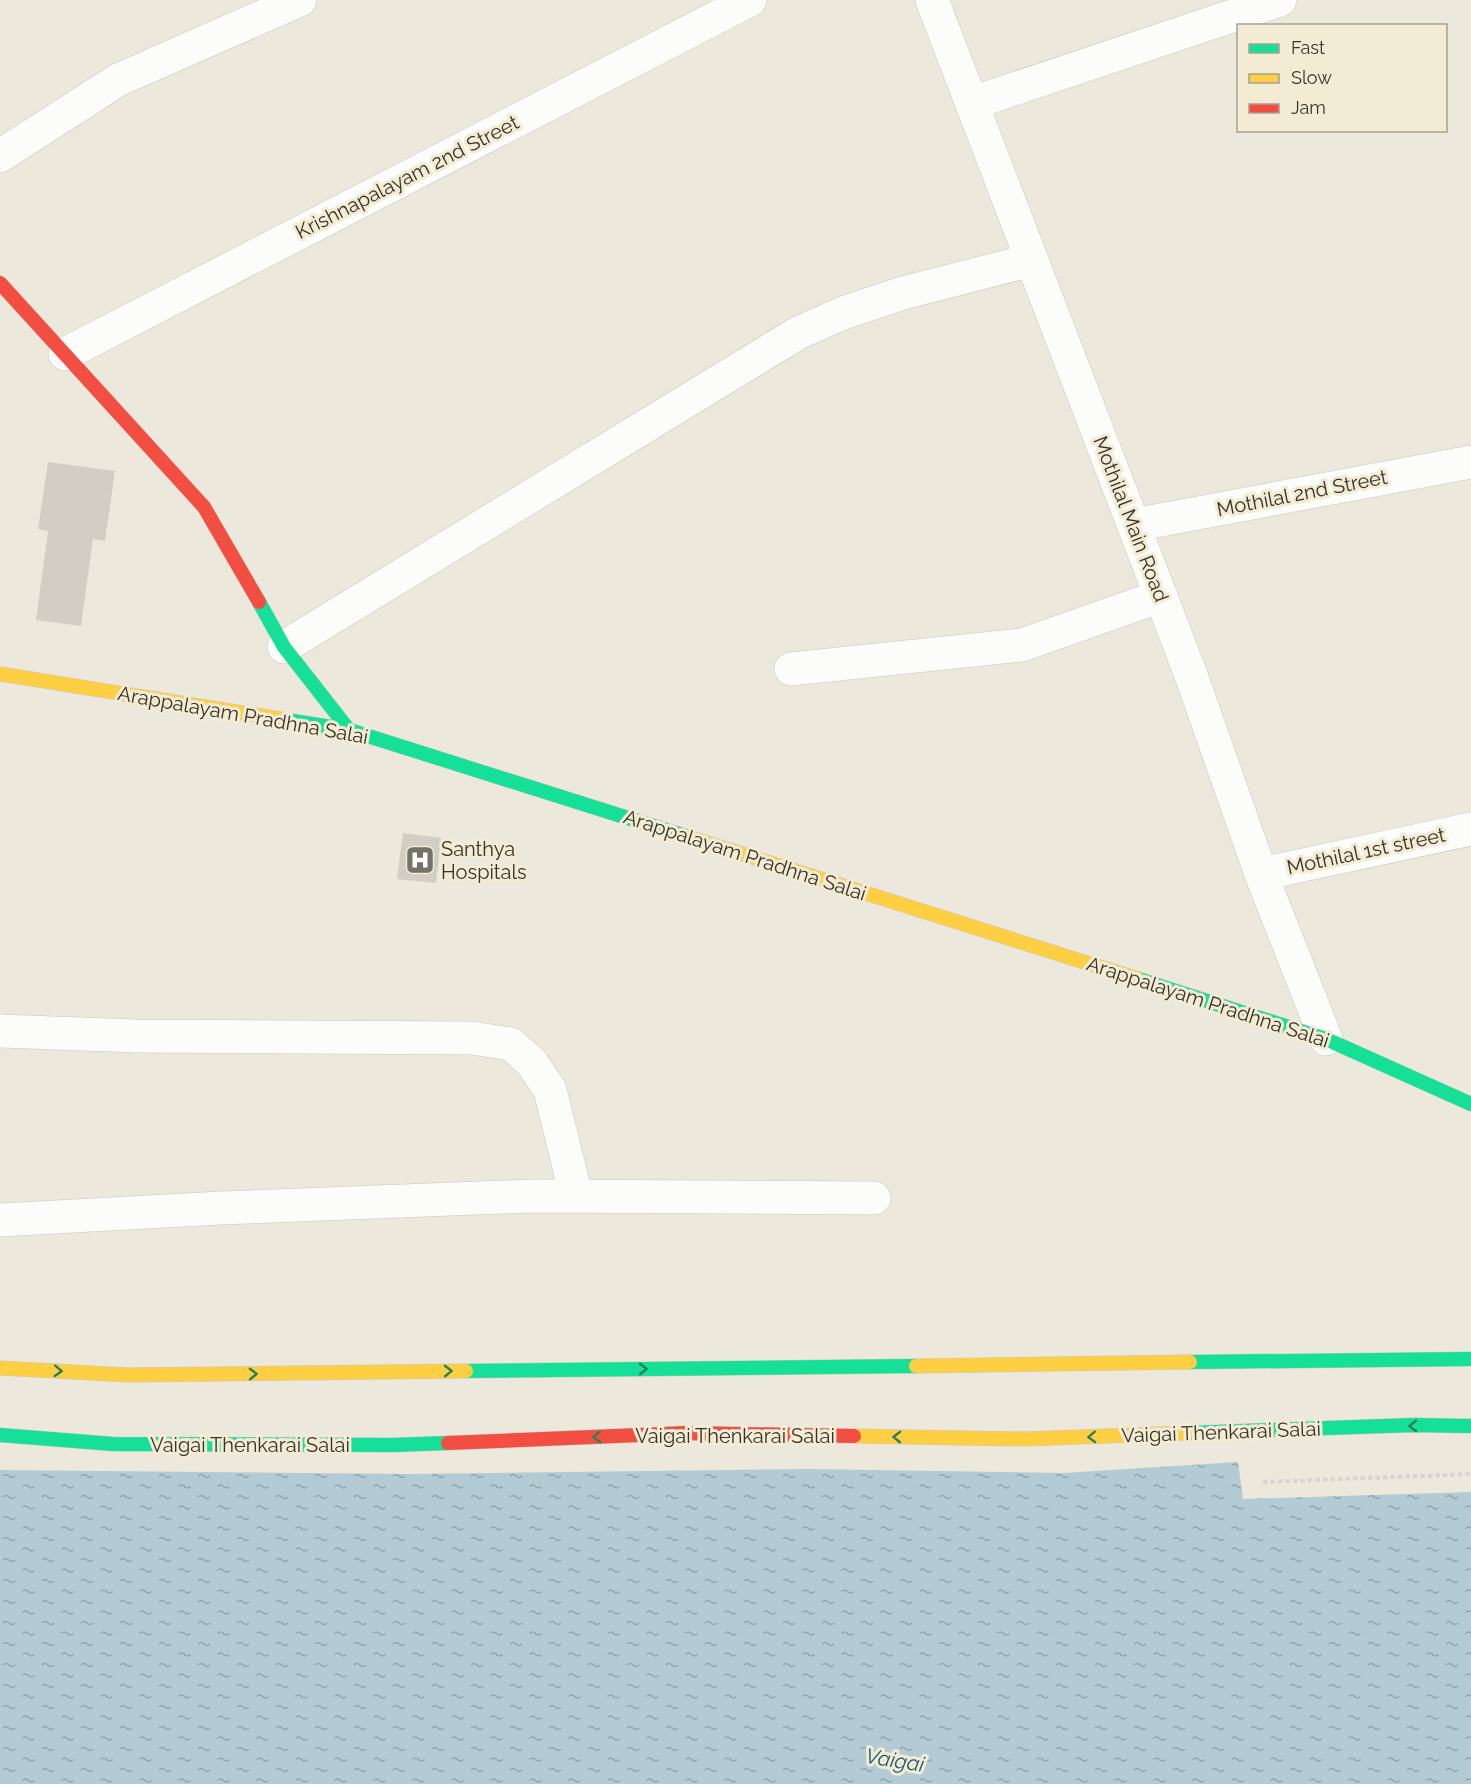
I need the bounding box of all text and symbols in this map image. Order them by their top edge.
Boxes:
legend [1237,24,1447,132]
text: Fast [1291,37,1325,58]
text: Slow [1291,67,1332,88]
text: Jam [1291,97,1326,118]
street label: Krishnapalayam 2nd Street [291,110,523,244]
street label: Mothilal Main Road [1088,433,1174,605]
street label: Mothilal 2nd Street [1215,465,1390,521]
street label: Arappalayam Pradhna Salai [116,681,370,749]
street label: Arappalayam Pradhna Salai [621,804,869,906]
street label: Mothilal 1st street [1285,822,1448,880]
place label: Santhya Hospitals [441,837,527,884]
hospital icon: Santhya Hospitals [404,844,436,876]
street label: Arappalayam Pradhna Salai [1084,951,1332,1053]
one-way arrow [639,1362,648,1375]
one-way arrow [54,1364,63,1377]
one-way arrow [444,1365,453,1377]
one-way arrow [249,1368,258,1380]
street label: Vaigai Thenkarai Salai [1121,1417,1321,1447]
one-way arrow [1408,1419,1417,1432]
street label: Vaigai Thenkarai Salai [635,1424,835,1448]
one-way arrow [592,1430,601,1443]
one-way arrow [1087,1430,1096,1443]
one-way arrow [892,1431,901,1443]
street label: Vaigai Thenkarai Salai [150,1433,350,1457]
water label: Vaigai [864,1743,927,1777]

